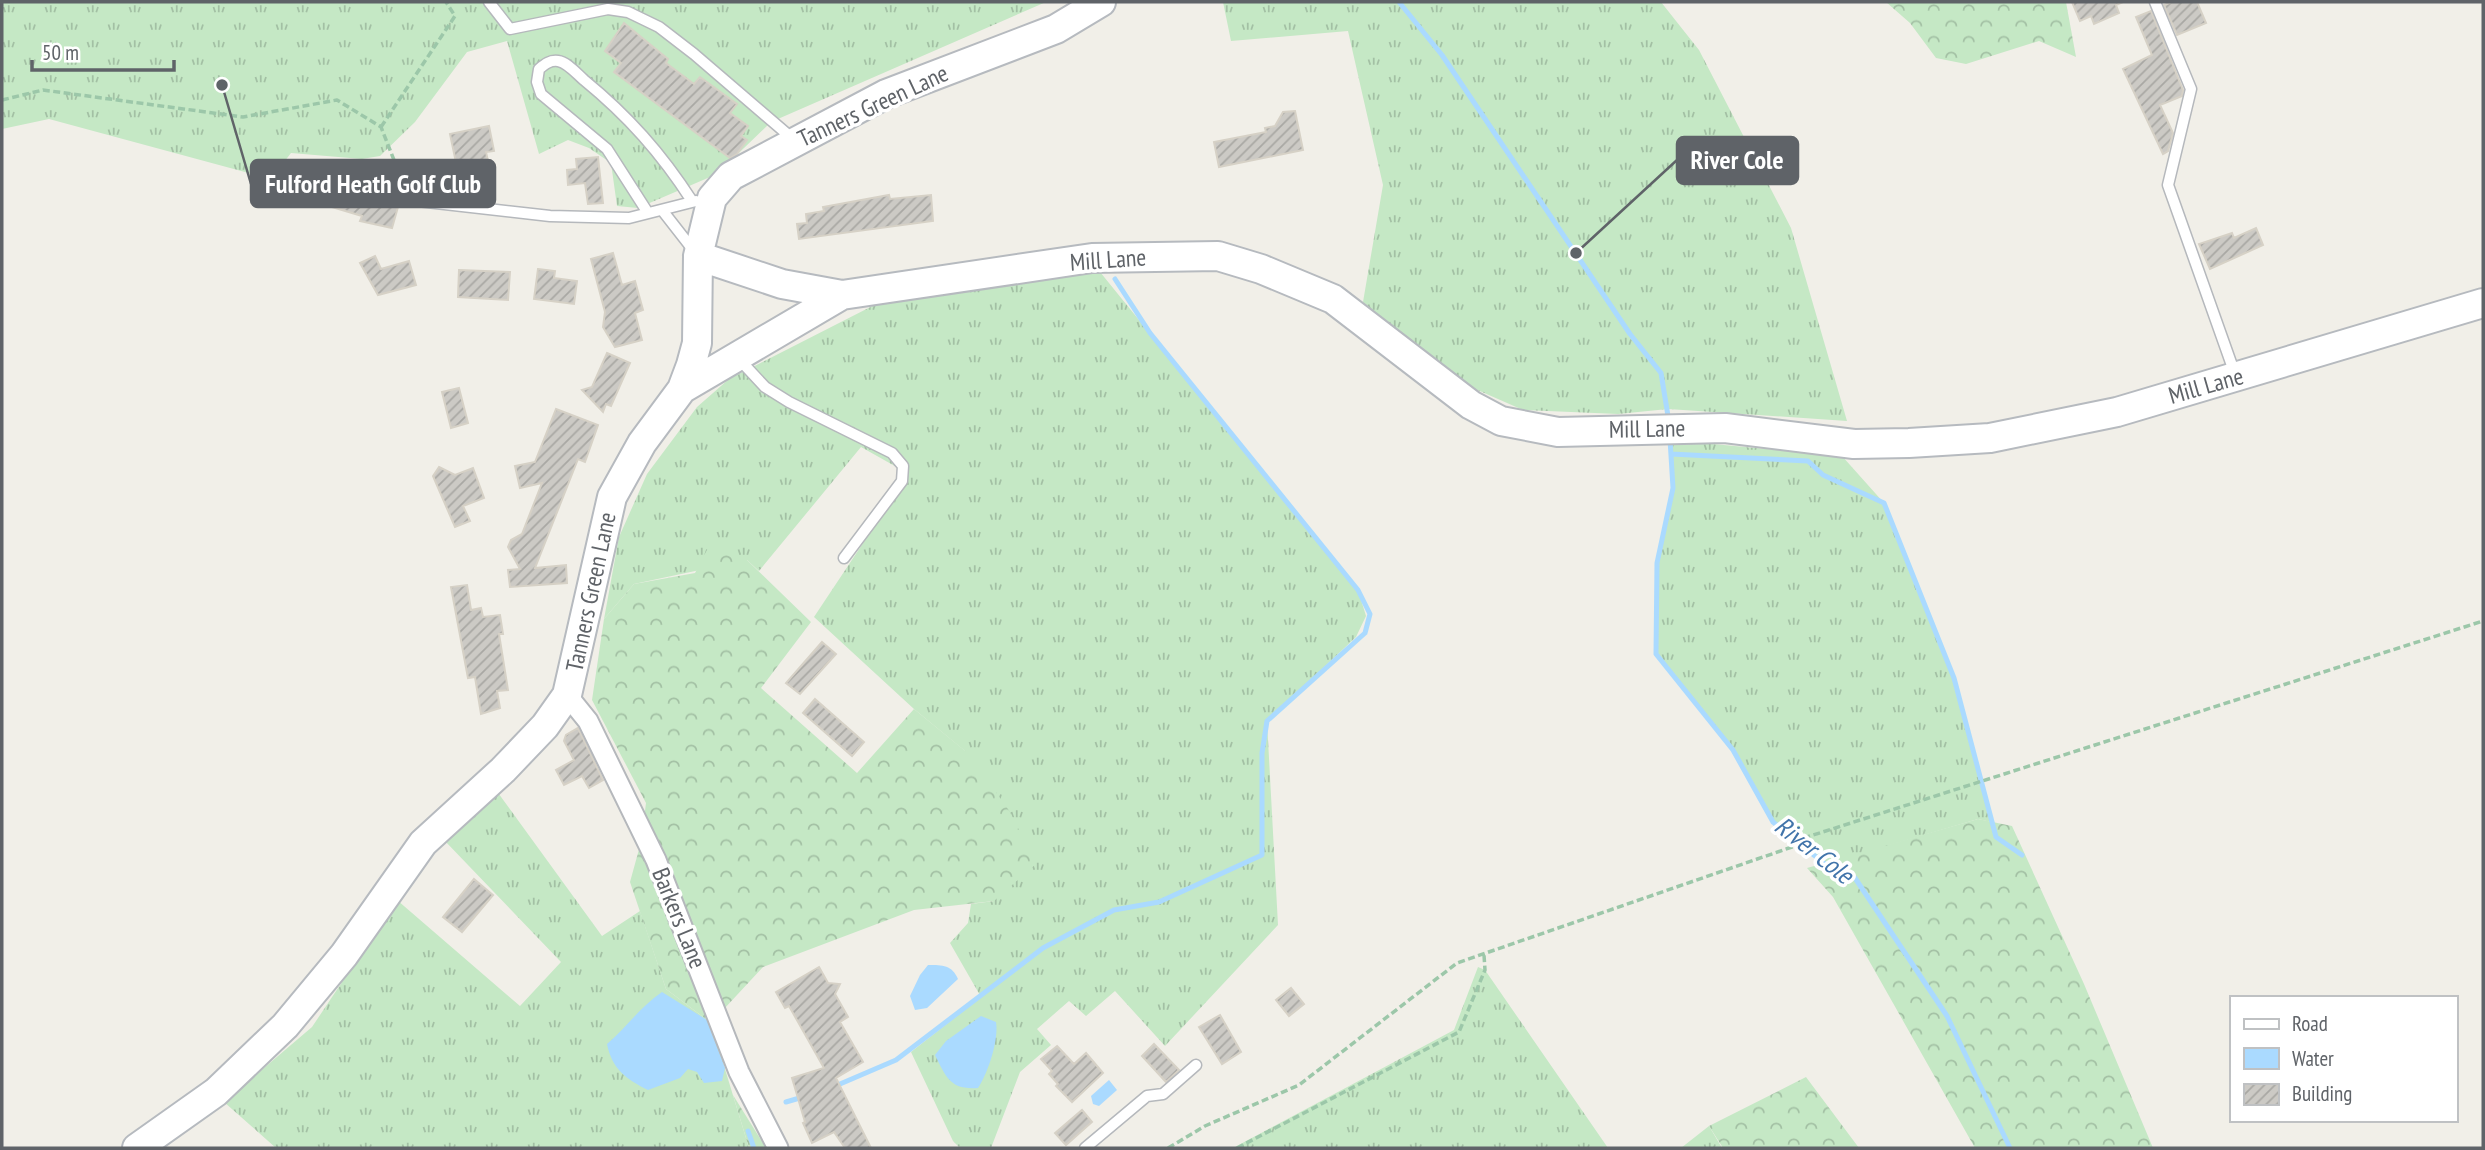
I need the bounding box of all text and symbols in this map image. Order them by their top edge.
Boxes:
scale bar [32,28,173,72]
text: 50 m [42,39,79,66]
street label: Tanners Green Lane [793,57,953,154]
callout: River Cole [1677,137,1798,184]
text: River Cole [1690,143,1784,176]
callout: Fulford Heath Golf Club [251,160,495,207]
text: Fulford Heath Golf Club [265,167,481,200]
street label: Mill Lane [1069,241,1147,278]
street label: Mill Lane [2165,360,2247,411]
street label: Mill Lane [1609,412,1685,445]
street label: Tanners Green Lane [558,509,623,675]
water label: River Cole [1768,809,1862,892]
street label: Barkers Lane [645,863,714,973]
legend [2230,996,2457,1122]
text: Road [2292,1010,2328,1037]
text: Water [2292,1045,2334,1072]
text: Building [2292,1080,2352,1107]

